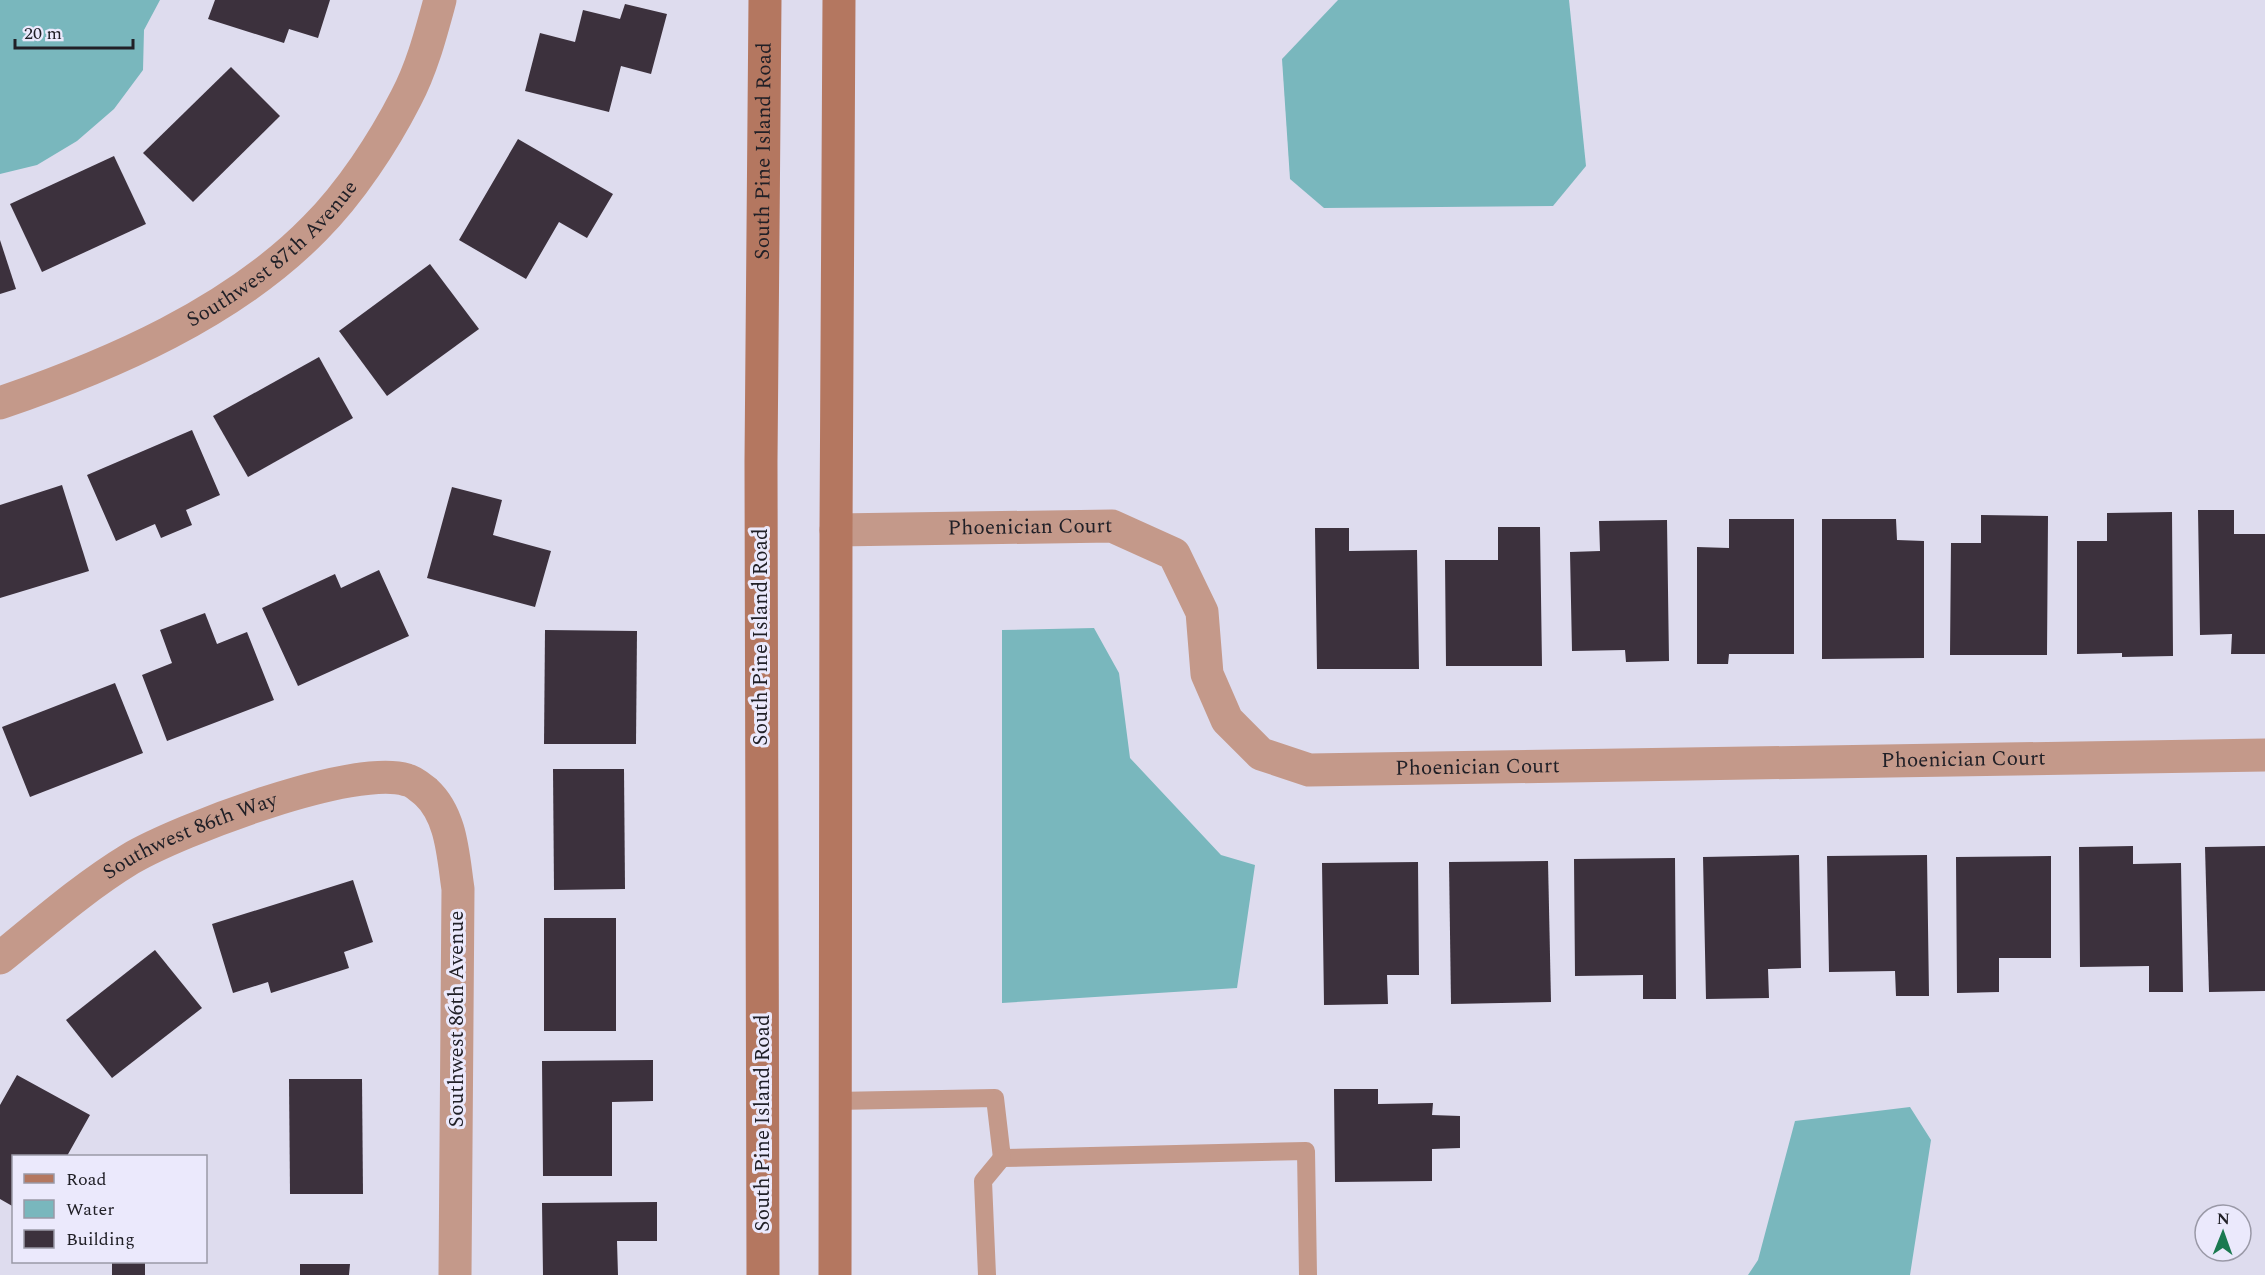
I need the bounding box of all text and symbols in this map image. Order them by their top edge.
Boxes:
scale bar [15,12,134,50]
text: 20 m [24,20,62,47]
street label: South Pine Island Road [747,42,781,260]
street label: Southwest 87th Avenue [181,174,366,336]
street label: Phoenician Court [947,510,1112,544]
street label: South Pine Island Road [745,528,777,746]
street label: Phoenician Court [1881,742,2046,777]
street label: Phoenician Court [1395,750,1560,785]
street label: Southwest 86th Way [96,784,282,888]
street label: Southwest 86th Avenue [441,911,473,1127]
street label: South Pine Island Road [747,1014,779,1232]
legend [12,1155,207,1263]
text: Road [66,1166,107,1193]
text: Water [66,1196,114,1223]
north arrow [2193,1203,2253,1263]
text: N [2217,1207,2230,1231]
text: Building [66,1226,135,1253]

